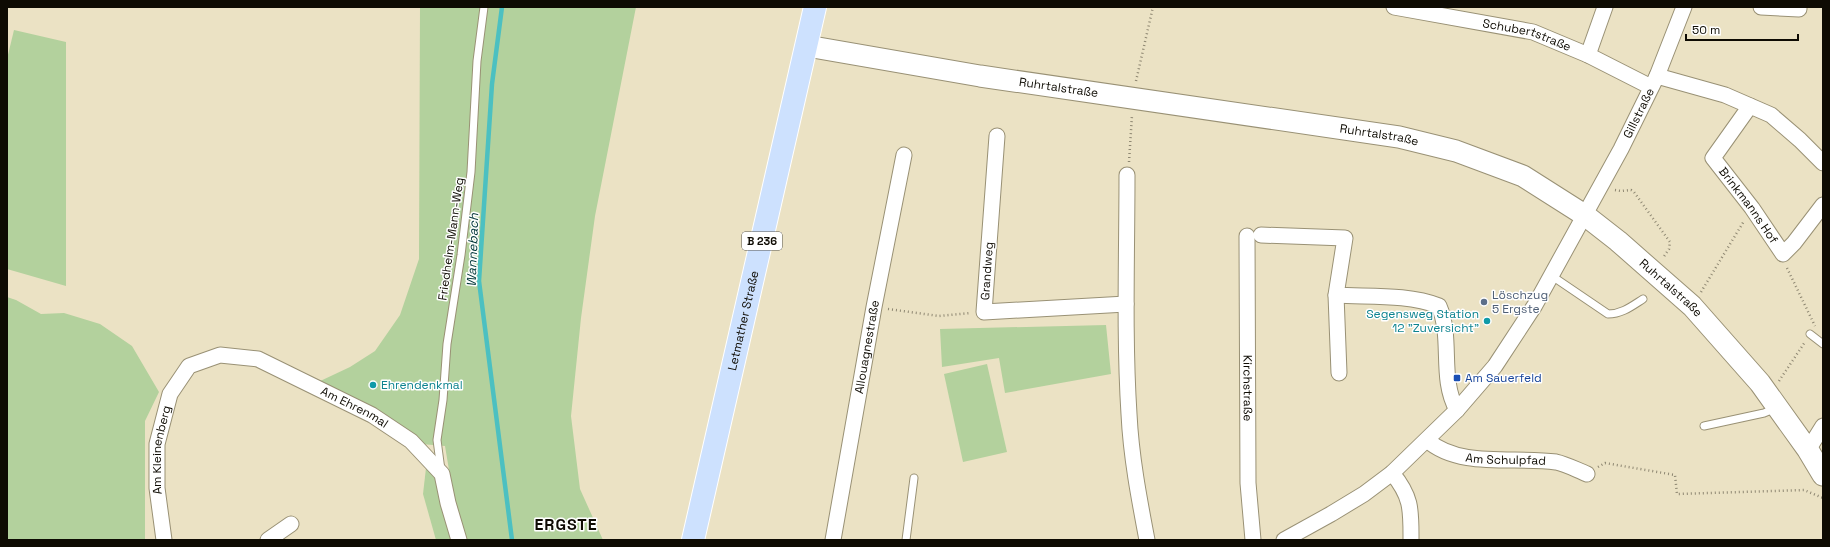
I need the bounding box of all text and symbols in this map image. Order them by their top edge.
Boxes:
street label: Schubertstraße [1481,15,1574,55]
scale bar [1686,16,1798,42]
text: 50 m [1692,22,1720,38]
street label: Ruhrtalstraße [1018,74,1099,101]
street label: Gillstraße [1619,85,1658,141]
street label: Ruhrtalstraße [1339,120,1420,150]
street label: Brinkmanns Hof [1715,164,1782,247]
street label: Friedhelm-Mann-Weg [434,176,468,302]
water label: Wannebach [463,212,482,287]
road number: B 236 [742,232,782,250]
street label: Grandweg [977,241,997,301]
street label: Ruhrtalstraße [1636,255,1706,320]
street label: Letmather Straße [724,269,762,372]
place label: Löschzug 5 Ergste [1492,287,1548,317]
marker: Löschzug 5 Ergste [1479,297,1489,307]
street label: Allouagnestraße [851,299,883,395]
place label: Segensweg Station 12 "Zuversicht" [1366,306,1479,336]
marker: Segensweg Station 12 "Zuversicht" [1482,316,1492,326]
street label: Kirchstraße [1239,355,1256,421]
place label: Am Sauerfeld [1465,370,1542,386]
marker: Am Sauerfeld [1452,373,1462,383]
place label: Ehrendenkmal [381,377,463,393]
marker: Ehrendenkmal [368,380,378,390]
street label: Am Ehrenmal [318,383,391,432]
street label: Am Kleinenberg [149,404,175,495]
street label: Am Schulpfad [1464,449,1546,469]
district label: ERGSTE [534,514,598,535]

